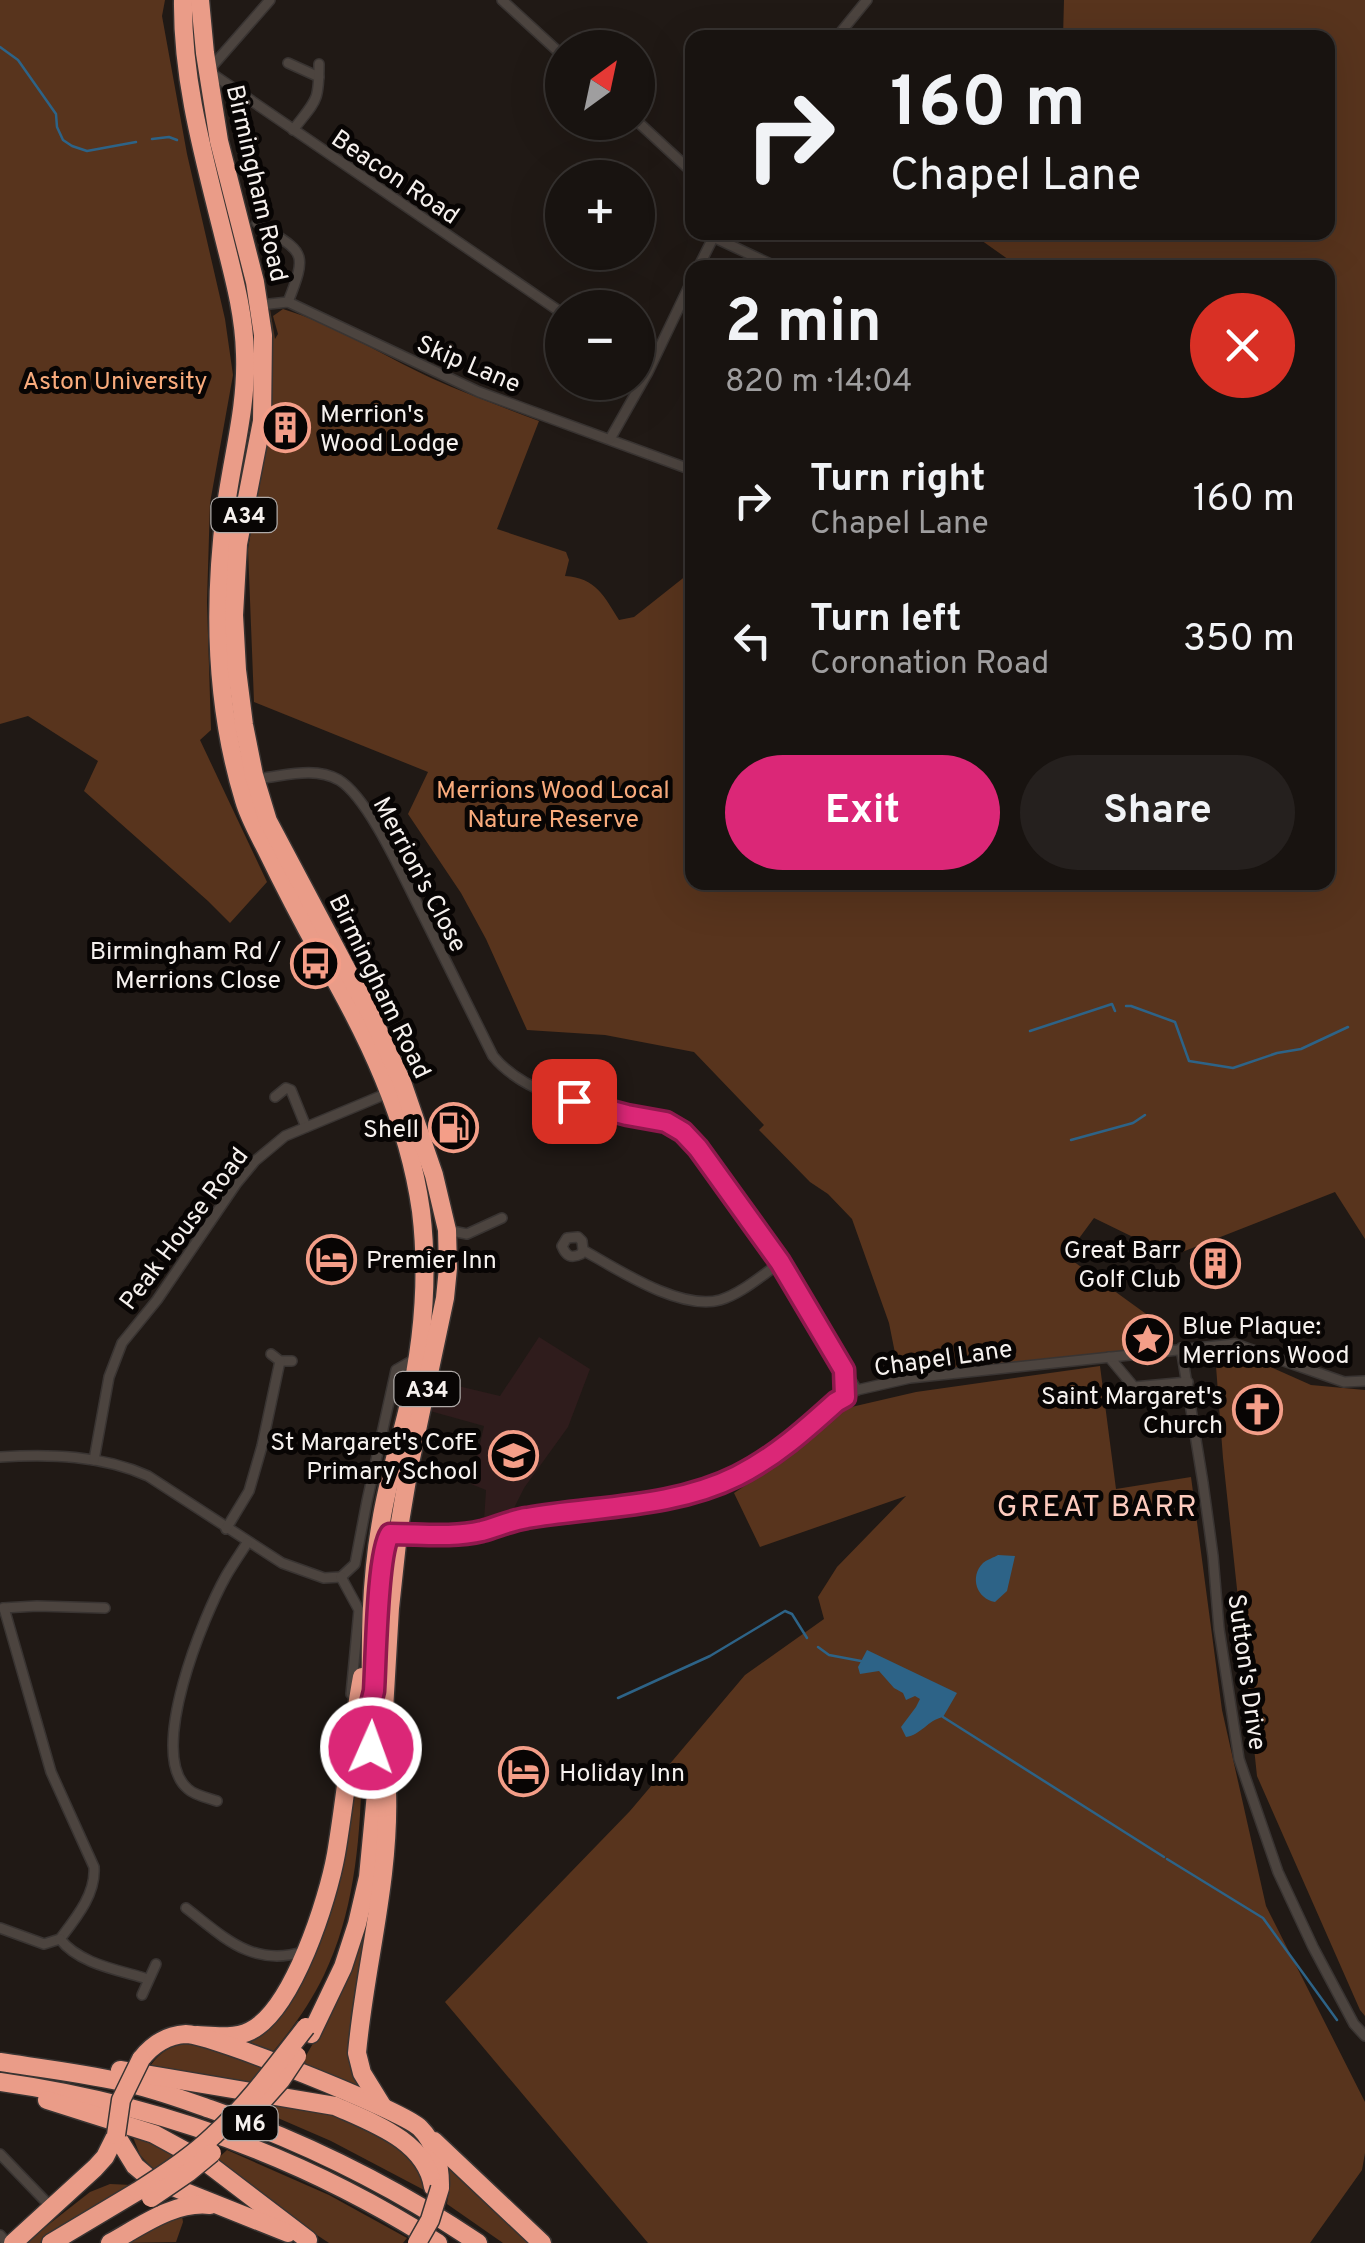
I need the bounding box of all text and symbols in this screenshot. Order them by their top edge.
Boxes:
north arrow [545,30,655,140]
map controls [545,30,655,400]
text: 160 m [890,62,1086,151]
icon: right [725,70,855,200]
street label: Birmingham Road [217,82,293,285]
street label: Beacon Road [324,124,465,233]
text: Chapel Lane [890,149,1141,206]
button: + [545,160,655,270]
text: 2 min [725,287,882,363]
button: − [545,290,655,400]
button: close [1190,293,1295,398]
street label: Skip Lane [411,330,525,402]
text: 820 m · 14:04 [725,363,913,403]
park label: Aston University [22,367,208,399]
place label: Merrion's Wood Lodge [320,400,459,461]
building icon: Merrion's Wood Lodge [259,401,311,453]
text: Turn right [810,456,985,505]
icon: right [725,473,780,528]
text: 160 m [1193,476,1295,525]
road number: A34 [212,498,276,532]
text: Chapel Lane [810,505,989,545]
text: Turn left [810,596,962,645]
icon: left [725,613,780,668]
text: 350 m [1183,616,1295,665]
text: Coronation Road [810,645,1049,685]
button: Exit [725,755,1000,870]
button: Share [1020,755,1295,870]
park label: Merrions Wood Local Nature Reserve [436,776,670,837]
street label: Merrion's Close [364,792,473,959]
street label: Birmingham Road [320,890,437,1085]
place label: Birmingham Rd / Merrions Close [90,937,281,998]
bus stop icon: Birmingham Rd / Merrions Close [290,938,342,990]
pin [532,1059,617,1144]
icon: arrive [547,1074,602,1129]
fuel station icon: Shell [428,1102,480,1154]
place label: Shell [363,1115,419,1147]
street label: Peak House Road [114,1142,257,1318]
hotel icon: Premier Inn [305,1233,357,1285]
place label: Great Barr Golf Club [1064,1236,1181,1297]
building icon: Great Barr Golf Club [1190,1237,1242,1289]
place label: Premier Inn [366,1246,497,1278]
place label: Blue Plaque: Merrions Wood [1182,1312,1350,1373]
place icon: Blue Plaque: Merrions Wood [1121,1313,1173,1365]
street label: Chapel Lane [872,1334,1015,1386]
road number: A34 [394,1372,460,1406]
place label: Saint Margaret's Church [1041,1382,1223,1443]
church icon: Saint Margaret's Church [1232,1383,1284,1435]
place label: St Margaret's CofE Primary School [270,1428,478,1489]
school or university icon: St Margaret's CofE Primary School [487,1429,539,1481]
district label: GREAT BARR [997,1490,1199,1527]
street label: Sutton's Drive [1218,1592,1272,1753]
position arrow [319,1696,423,1800]
hotel icon: Holiday Inn [498,1746,550,1798]
place label: Holiday Inn [559,1759,685,1791]
road number: M6 [222,2106,278,2140]

